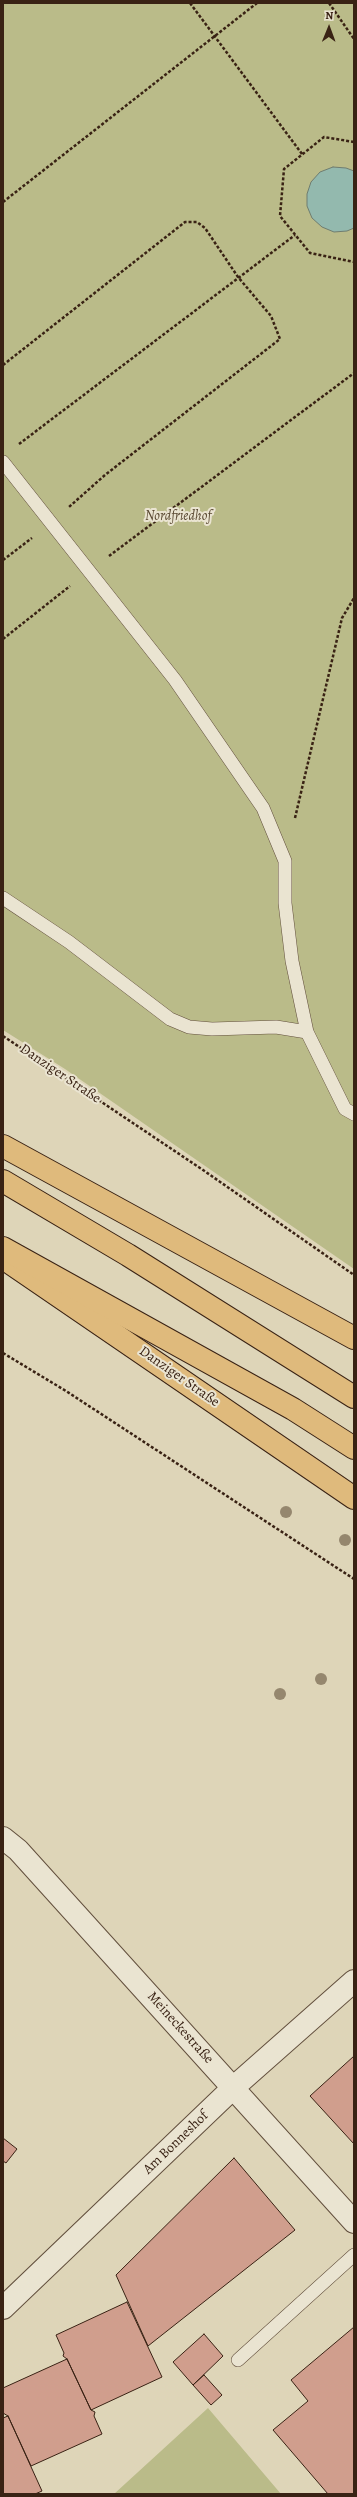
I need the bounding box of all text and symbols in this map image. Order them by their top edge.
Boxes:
north arrow [309,8,349,48]
text: N [325,8,333,23]
park label: Nordfriedhof [145,509,211,525]
street label: Danziger Straße [16,1041,104,1107]
street label: Danziger Straße [136,1343,222,1411]
street label: Meineckestraße [143,1989,217,2067]
street label: Am Bonneshof [140,2108,212,2178]

